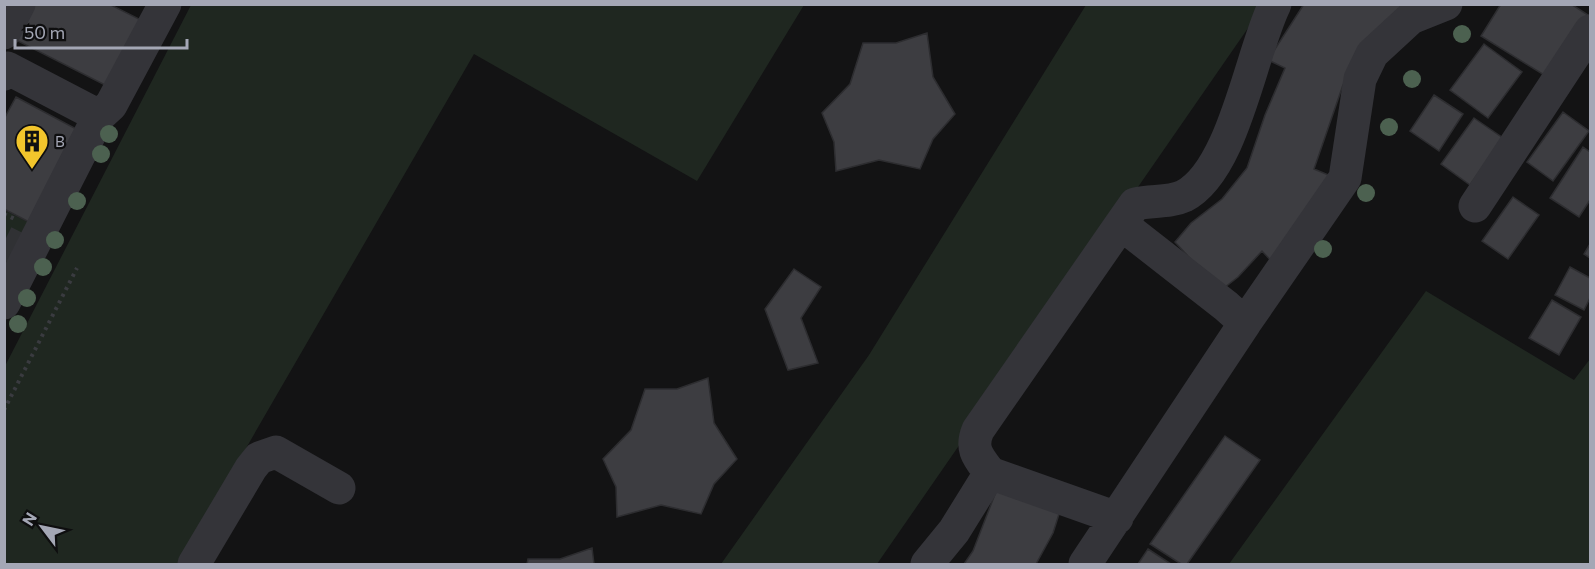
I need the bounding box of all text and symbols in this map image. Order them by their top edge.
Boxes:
scale bar [15,12,188,50]
text: 50 m [24,21,65,43]
building icon: B [14,123,50,170]
place label: B [55,132,65,150]
north arrow [12,497,72,557]
text: N [18,509,40,529]

